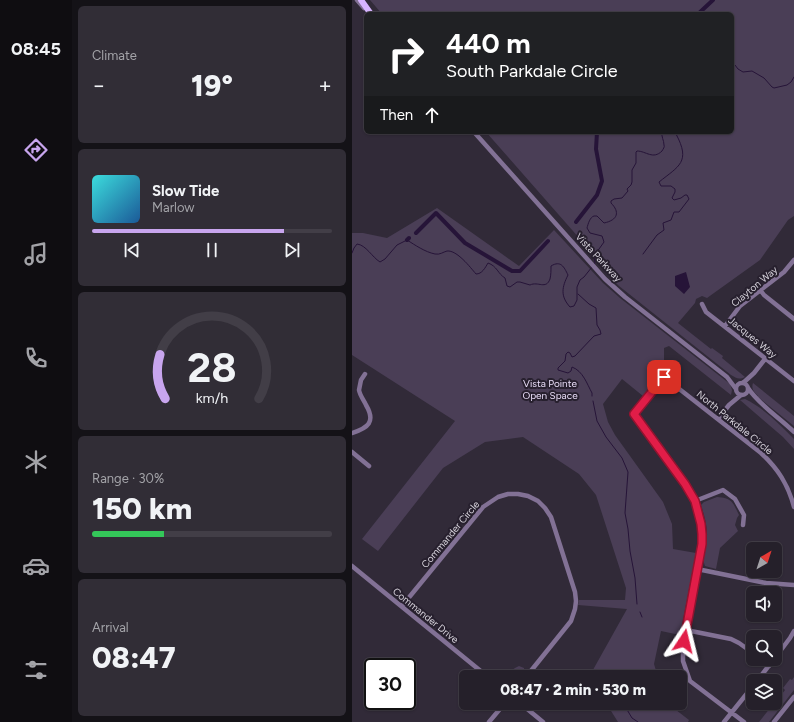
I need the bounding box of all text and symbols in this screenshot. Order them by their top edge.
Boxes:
text: 440 m [446,26,531,60]
icon: right [380,28,432,80]
text: 08:45 [11,38,61,60]
text: Climate [92,48,137,63]
text: South Parkdale Circle [446,60,618,82]
text: 19° [191,67,233,104]
text: − [92,72,106,99]
text: + [318,72,332,99]
icon: ahead [421,104,443,126]
text: Then [380,106,413,124]
icon: directions [22,136,50,164]
text: Slow Tide [152,182,219,200]
text: Marlow [152,200,194,215]
street label: Vista Parkway [573,230,625,285]
icon: previous [121,239,143,261]
icon: pause [201,239,223,261]
icon: next [281,239,303,261]
icon: music [22,240,50,268]
street label: Clayton Way [728,263,781,310]
street label: Jacques Way [726,314,780,361]
text: 28 [187,342,237,392]
icon: phone [22,344,50,372]
pin [647,360,681,394]
icon: arrive [653,366,675,388]
park label: Vista Pointe Open Space [522,377,578,402]
street label: North Parkdale Circle [694,388,776,458]
text: km/h [196,389,228,407]
icon: climate [22,448,50,476]
text: Range · 30% [92,471,164,486]
text: 150 km [92,490,192,527]
street label: Commander Circle [418,498,483,571]
north arrow [746,542,782,578]
map controls [746,542,782,710]
icon: car [22,552,50,580]
street label: Commander Drive [390,585,462,646]
button: sound [746,586,782,622]
text: Arrival [92,620,129,635]
position arrow [663,620,705,662]
button: search [746,630,782,666]
text: 08:47 [92,639,176,676]
icon: filters [22,656,50,684]
speed limit sign: 30 [364,658,416,710]
button: layers [746,674,782,710]
text: 08:47 · 2 min · 530 m [500,681,646,699]

